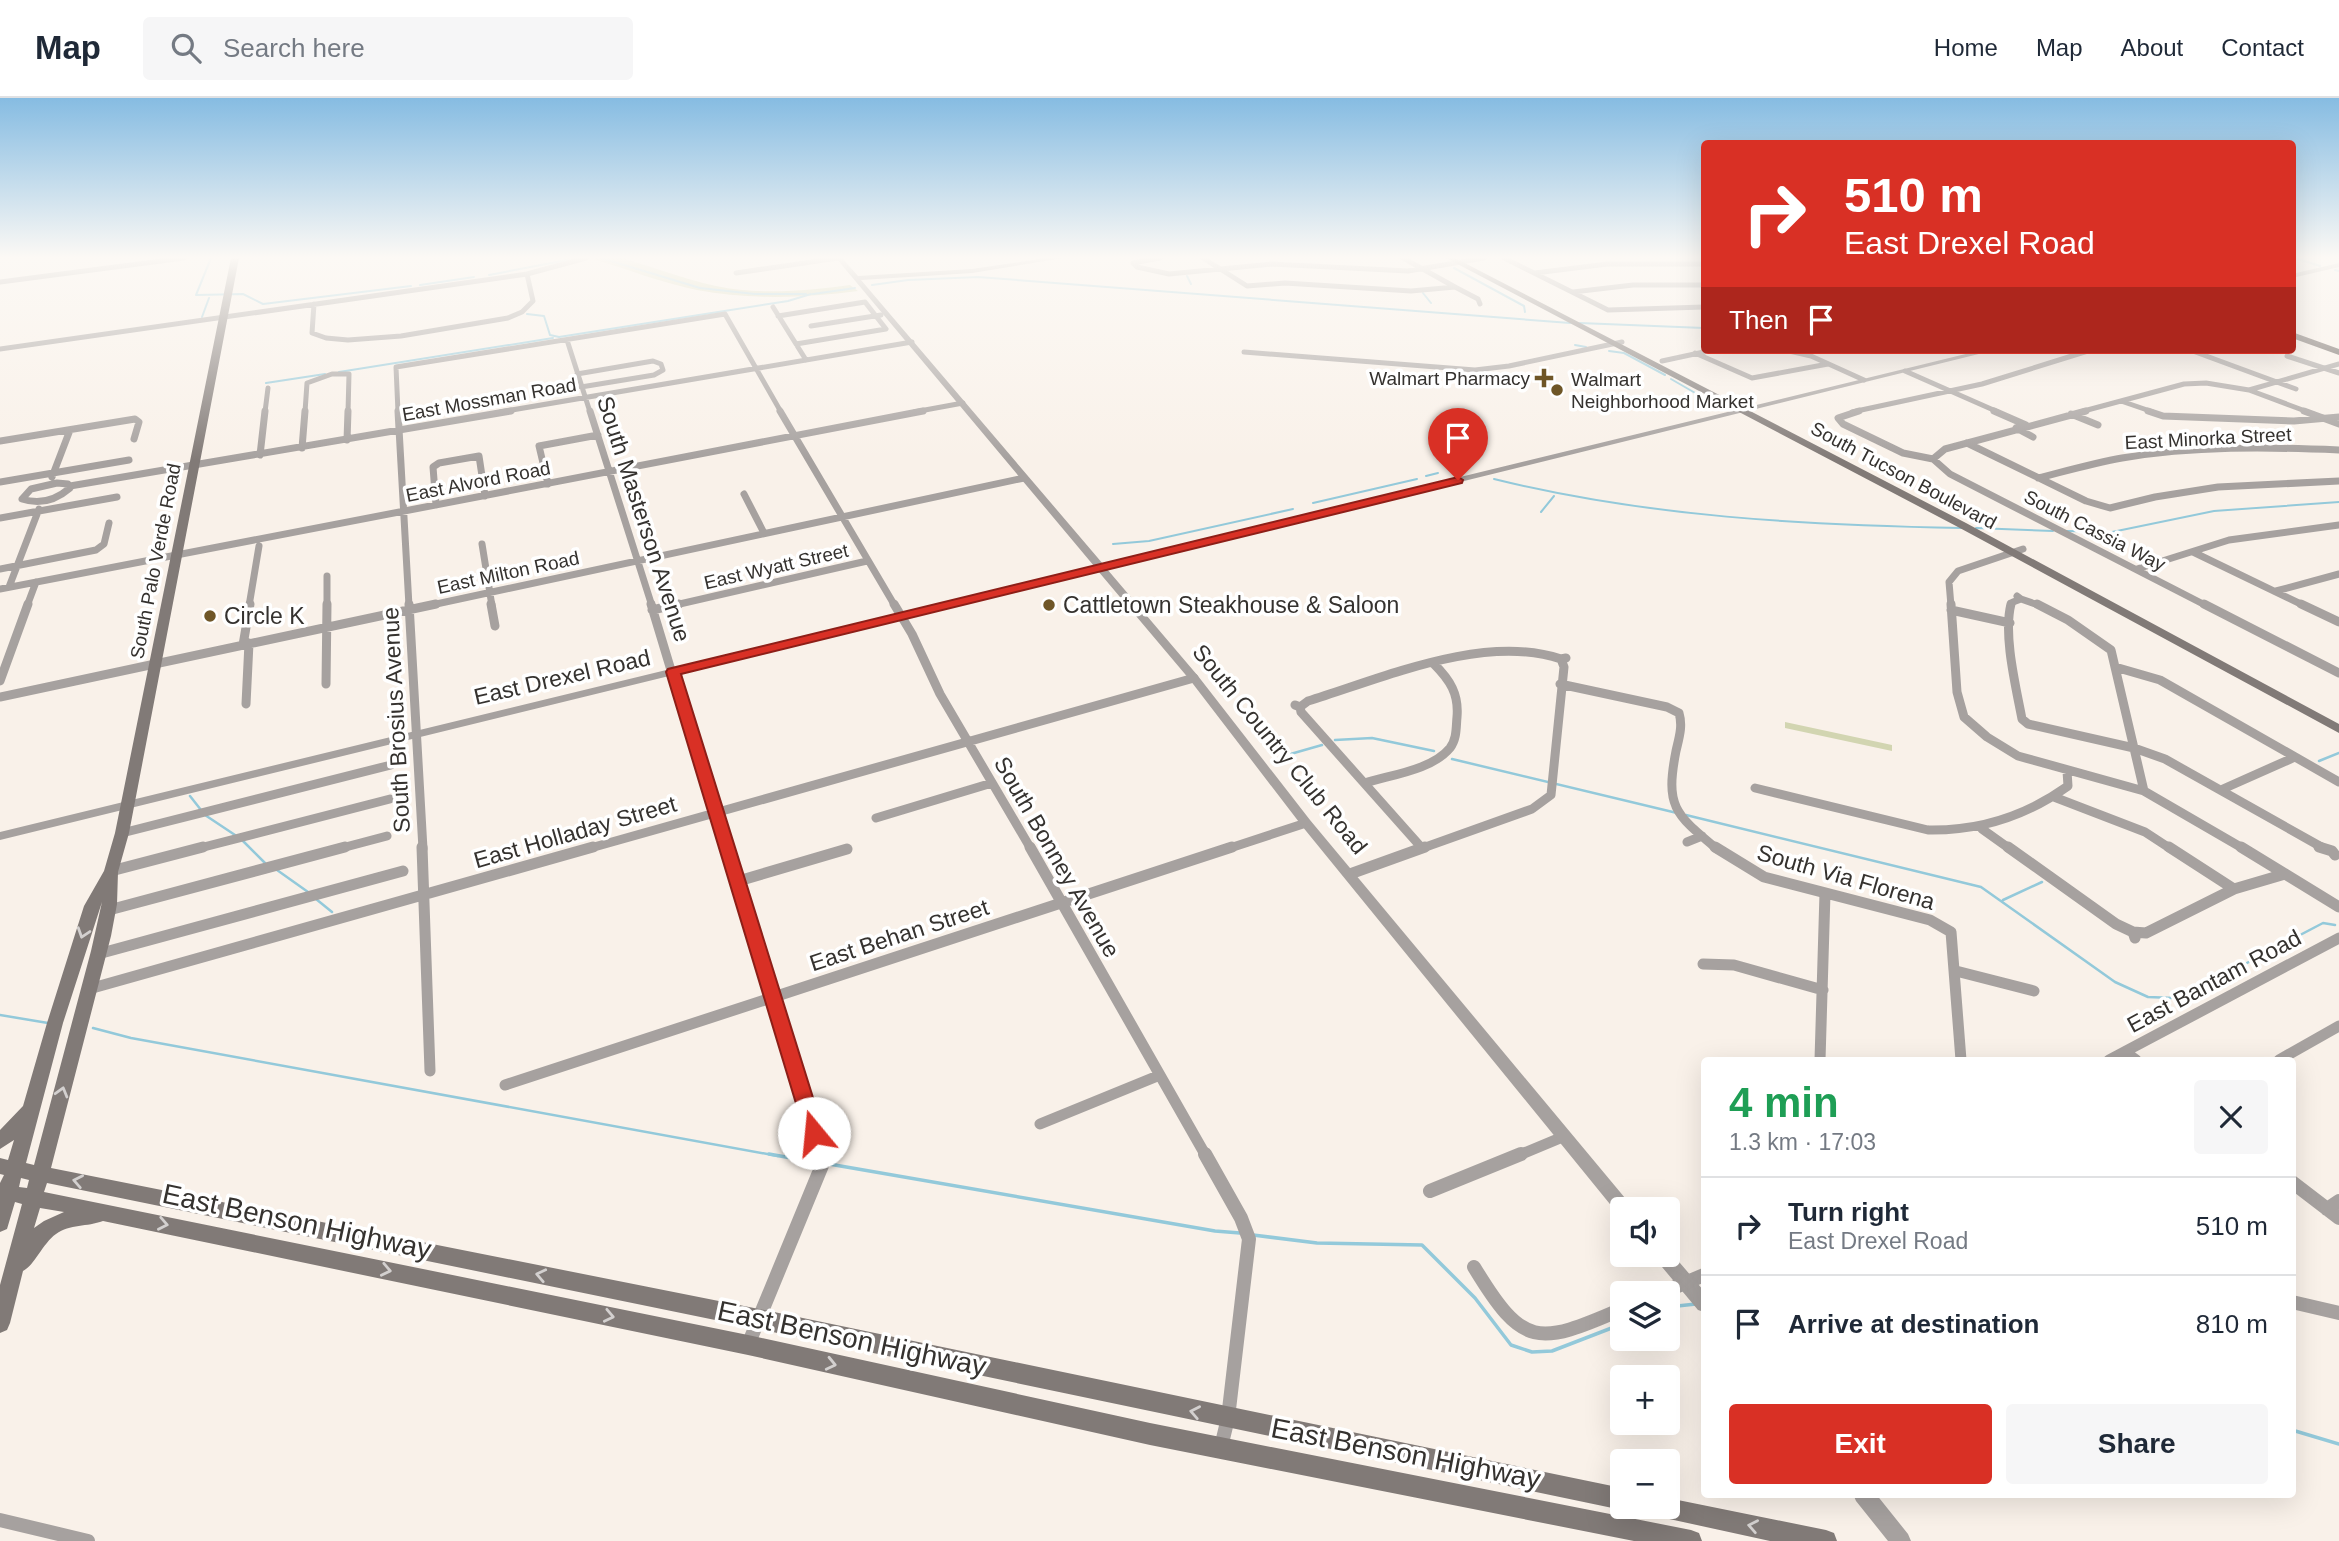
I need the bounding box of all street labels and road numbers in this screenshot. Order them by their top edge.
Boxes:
street label: East Mossman Road [400,374,578,425]
street label: South Masterson Avenue [592,393,696,645]
street label: South Tucson Boulevard [1807,418,2000,533]
street label: East Minorka Street [2124,424,2293,453]
street label: East Alvord Road [404,457,552,506]
street label: South Palo Verde Road [126,462,185,661]
street label: South Cassia Way [2021,486,2169,575]
street label: East Wyatt Street [702,539,851,593]
street label: East Milton Road [435,547,581,598]
street label: South Brosius Avenue [377,607,415,833]
street label: South Country Club Road [1187,639,1373,859]
street label: East Drexel Road [471,644,653,710]
street label: South Bonney Avenue [989,752,1125,962]
street label: East Holladay Street [471,790,680,873]
street label: South Via Florena [1754,839,1938,915]
street label: East Behan Street [806,894,992,976]
street label: East Bantam Road [2123,924,2305,1038]
street label: East Benson Highway [160,1178,434,1265]
street label: East Benson Highway [715,1295,989,1382]
street label: East Benson Highway [1268,1412,1543,1495]

